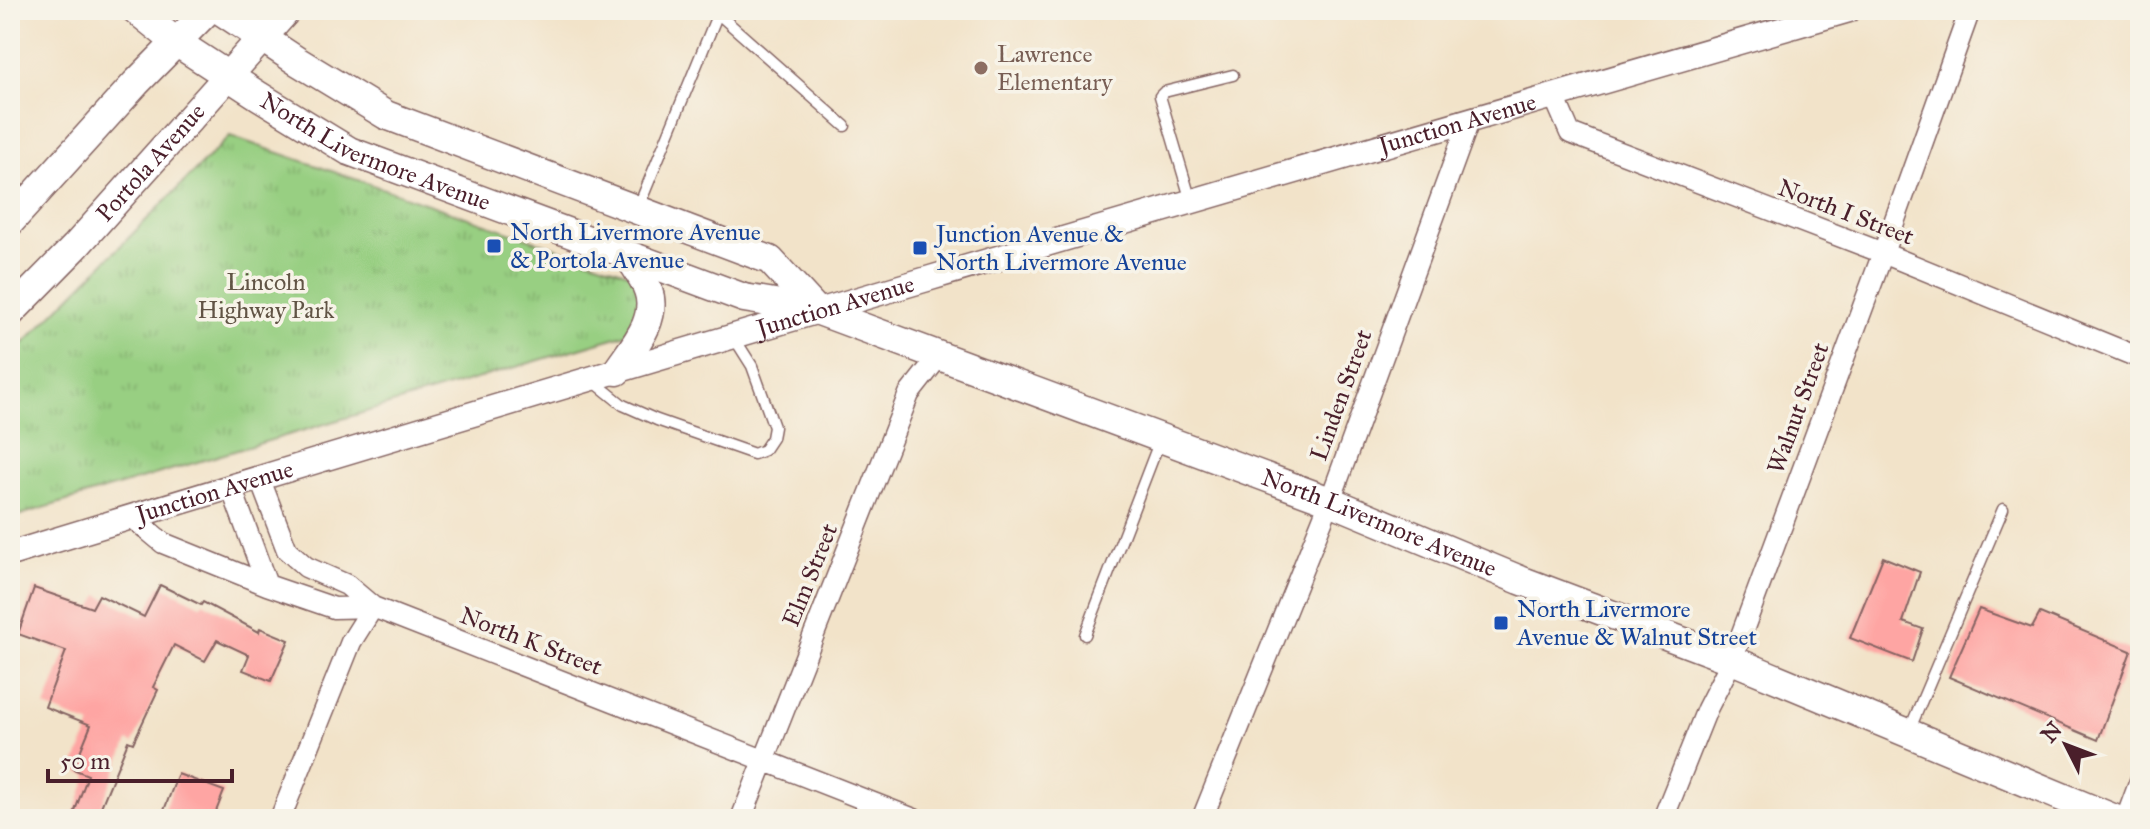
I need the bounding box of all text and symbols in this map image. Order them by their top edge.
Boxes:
place label: Lawrence Elementary [997,39,1113,97]
marker: Lawrence Elementary [972,59,990,77]
street label: North Livermore Avenue [255,85,495,217]
street label: Junction Avenue [1372,87,1540,162]
street label: Portola Avenue [90,97,211,228]
street label: North I Street [1774,172,1919,252]
place label: North Livermore Avenue & Portola Avenue [510,217,761,275]
place label: Junction Avenue & North Livermore Avenue [933,219,1187,277]
marker: North Livermore Avenue & Portola Avenue [485,237,503,255]
marker: Junction Avenue & North Livermore Avenue [911,239,929,257]
park label: Lincoln Highway Park [198,267,335,325]
street label: Junction Avenue [750,269,918,344]
street label: Linden Street [1303,325,1379,465]
street label: Walnut Street [1760,338,1836,478]
street label: Junction Avenue [130,454,297,531]
street label: North Livermore Avenue [1257,462,1501,584]
street label: Elm Street [776,519,844,631]
place label: North Livermore Avenue & Walnut Street [1516,594,1757,652]
street label: North K Street [456,600,607,682]
marker: North Livermore Avenue & Walnut Street [1492,614,1510,632]
north arrow [2026,705,2106,785]
text: N [2035,716,2068,748]
scale bar [48,733,232,783]
text: 50 m [60,746,110,776]

